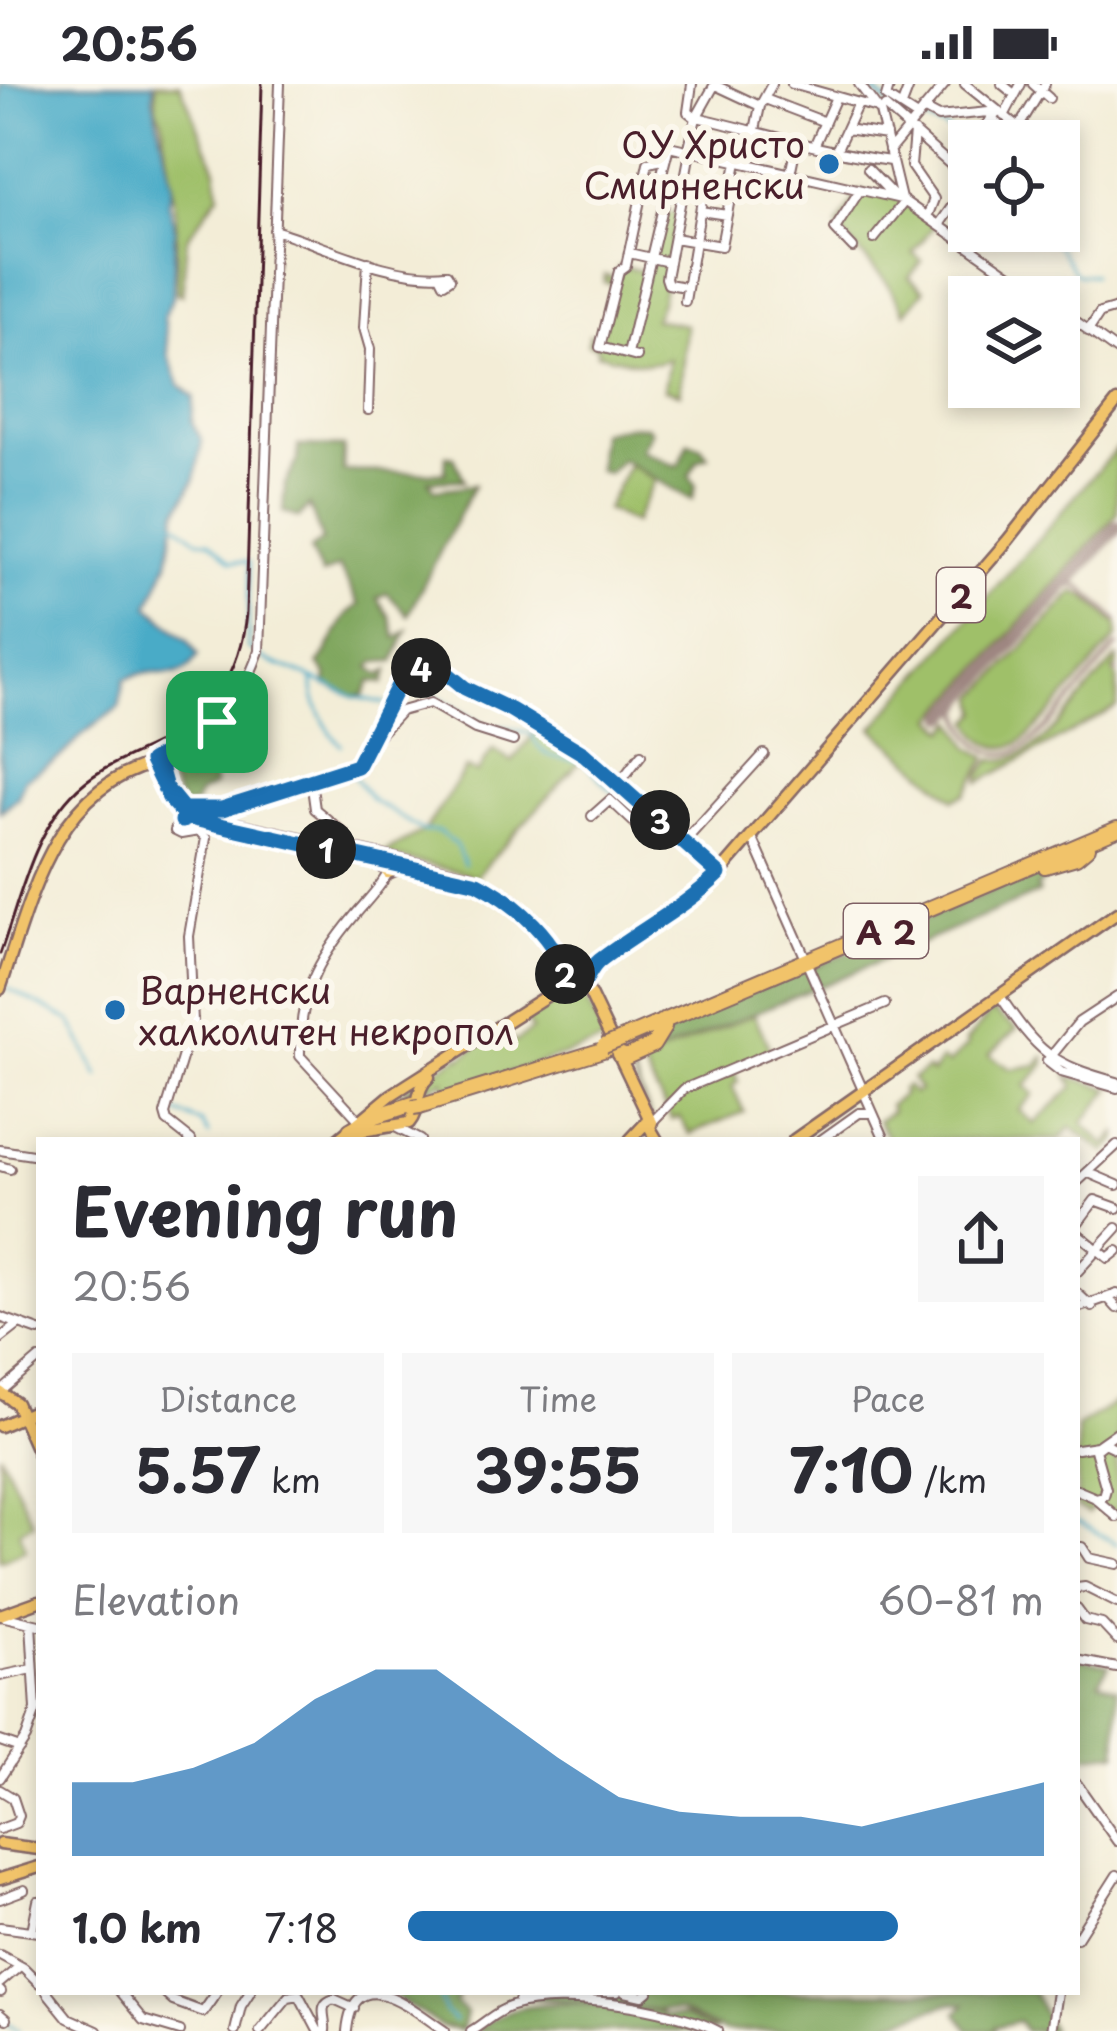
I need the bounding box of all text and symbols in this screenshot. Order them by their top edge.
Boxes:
text: 20:56 [60,8,198,76]
place label: ОУ Христо Смирненски [583,116,805,211]
map controls [948,120,1080,408]
button: locate [948,120,1080,252]
marker: ОУ Христо Смирненски [816,151,842,177]
button: layers [948,276,1080,408]
road number: 2 [937,568,985,622]
pin: 4 [391,638,451,698]
text: 4 [410,643,432,693]
pin [166,671,268,773]
icon: arrive [184,689,250,755]
pin: 3 [630,790,690,850]
text: 3 [649,795,671,845]
pin: 1 [296,819,356,879]
text: 1 [318,824,334,874]
road number: A 2 [844,904,928,958]
pin: 2 [535,944,595,1004]
text: 2 [553,949,577,999]
place label: Варненски халколитен некропол [139,962,514,1057]
marker: Варненски халколитен некропол [102,997,128,1023]
text: Evening run [72,1160,458,1259]
button: share [918,1176,1044,1302]
text: 20:56 [72,1255,191,1314]
text: Distance [159,1373,297,1423]
text: Time [519,1373,597,1423]
text: Pace [851,1373,925,1423]
text: 5.57 [135,1423,260,1513]
text: 39:55 [474,1423,642,1513]
text: 7:10 [789,1423,913,1513]
text: km [260,1454,321,1504]
text: /km [913,1454,987,1504]
text: Elevation [72,1569,240,1628]
text: 60–81 m [878,1569,1044,1628]
text: 1.0 km [72,1897,202,1956]
text: 7:18 [264,1897,339,1956]

